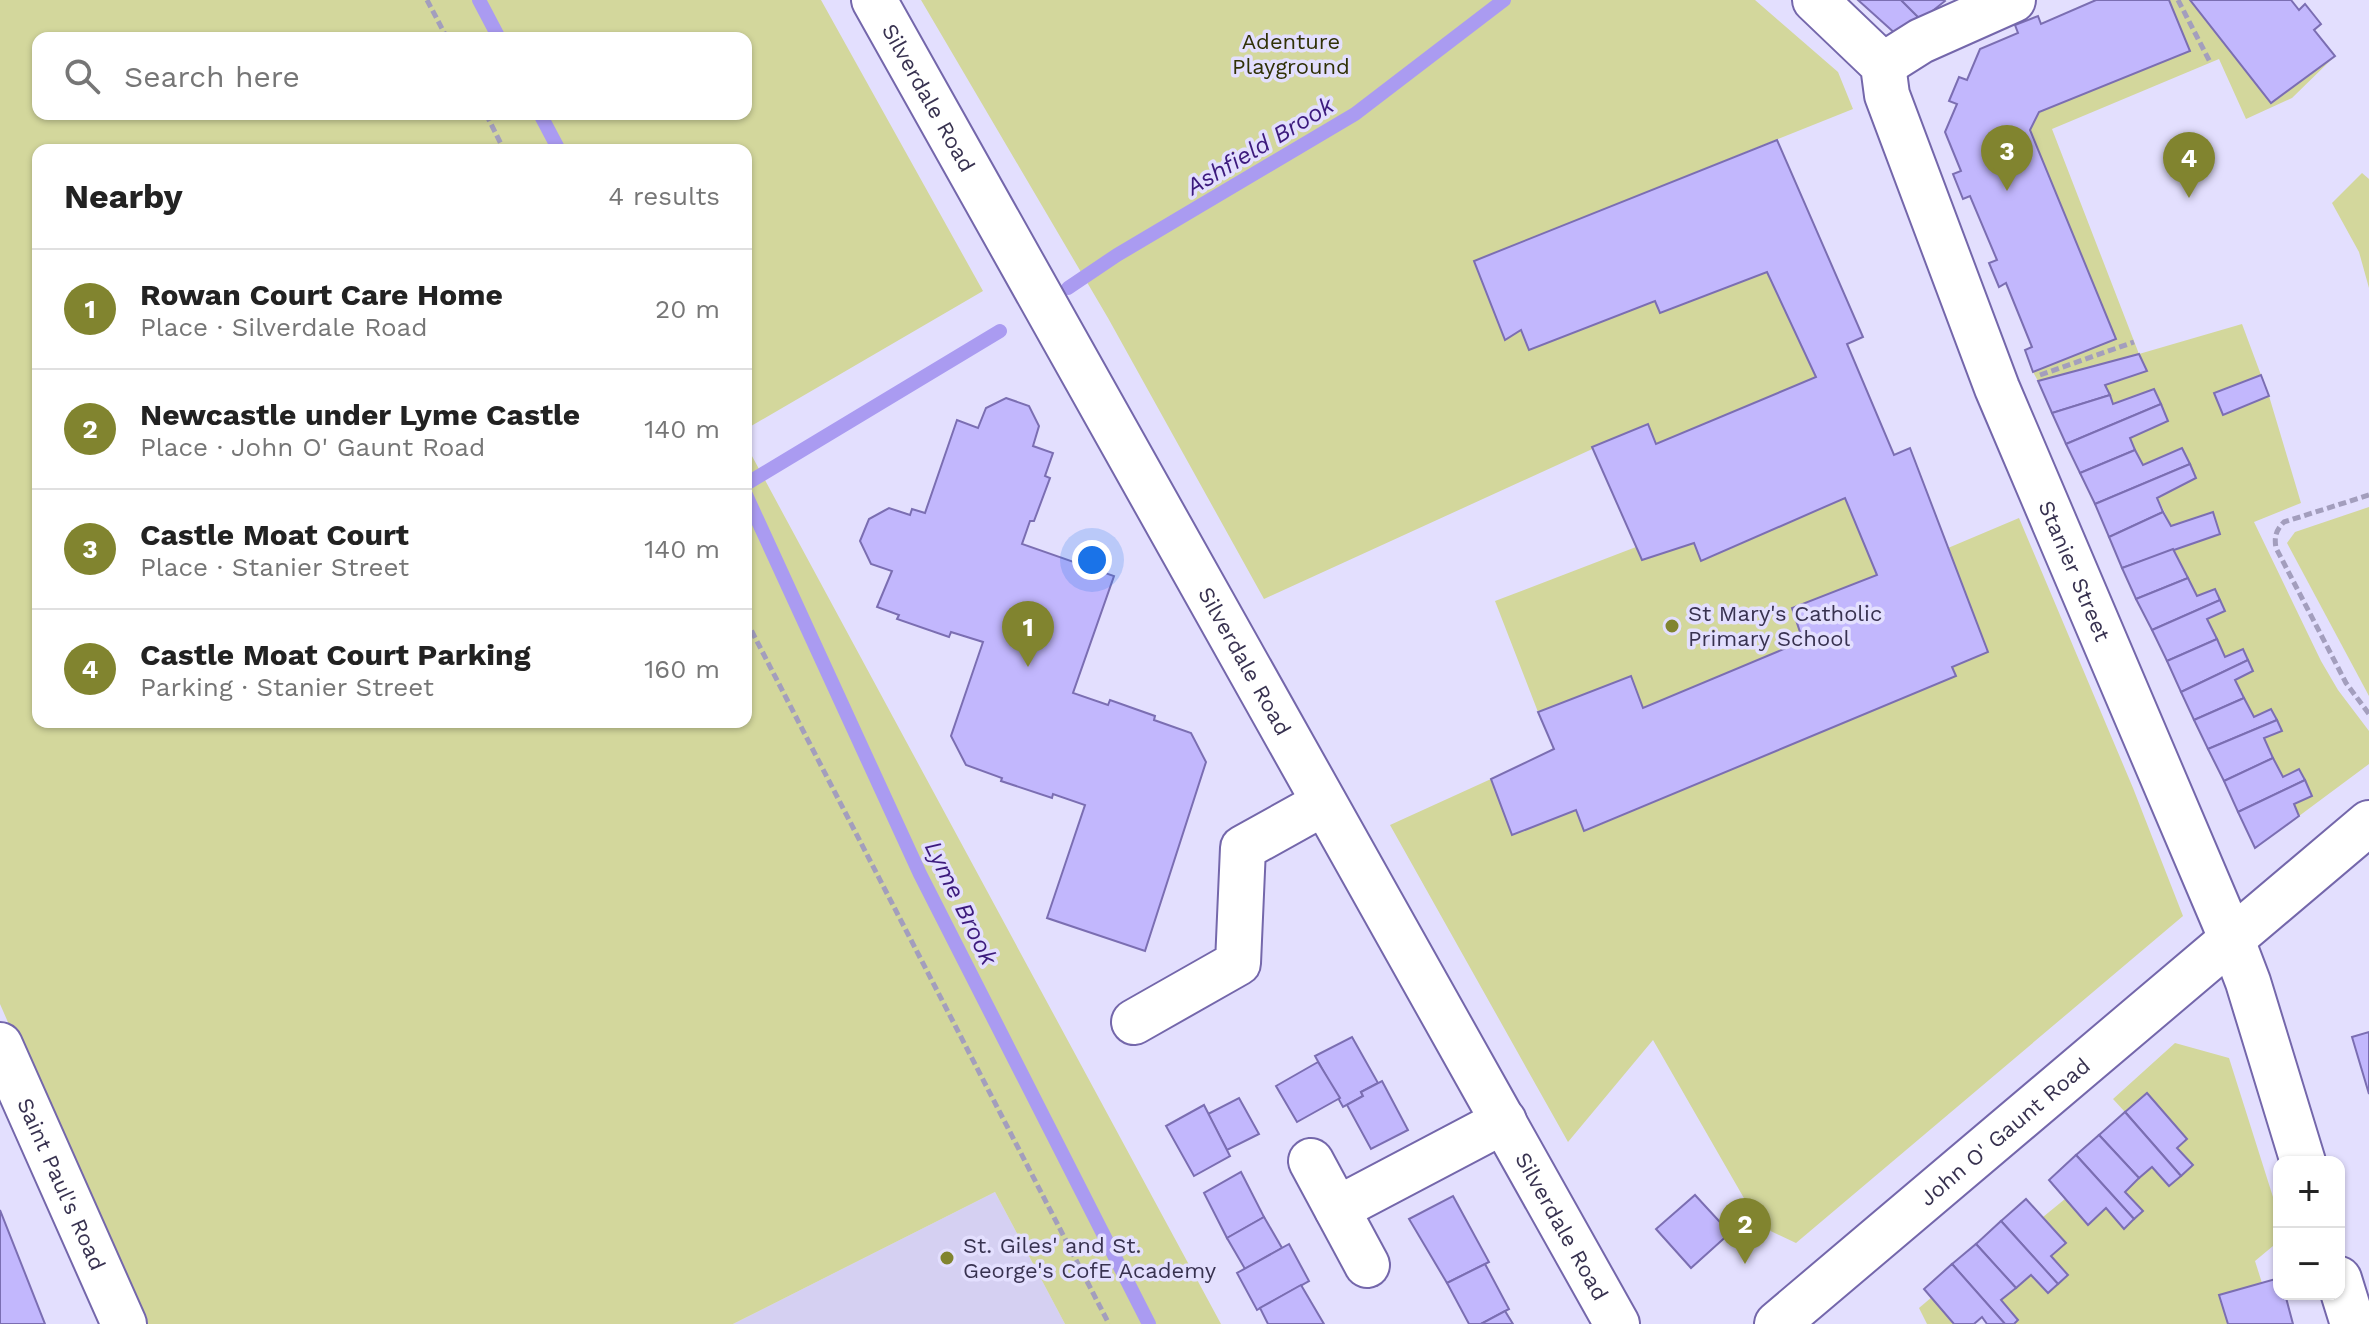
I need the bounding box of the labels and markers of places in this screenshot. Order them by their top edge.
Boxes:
pin: 3 [1981,125,2033,191]
pin: 4 [2163,132,2215,198]
pin: 1 [1002,601,1054,667]
place label: St Mary's Catholic Primary School [1688,601,1882,651]
marker: St Mary's Catholic Primary School [1663,617,1681,635]
pin: 2 [1719,1198,1771,1264]
place label: St. Giles' and St. George's CofE Academy [963,1233,1217,1283]
marker: St. Giles' and St. George's CofE Academy [938,1249,956,1267]

